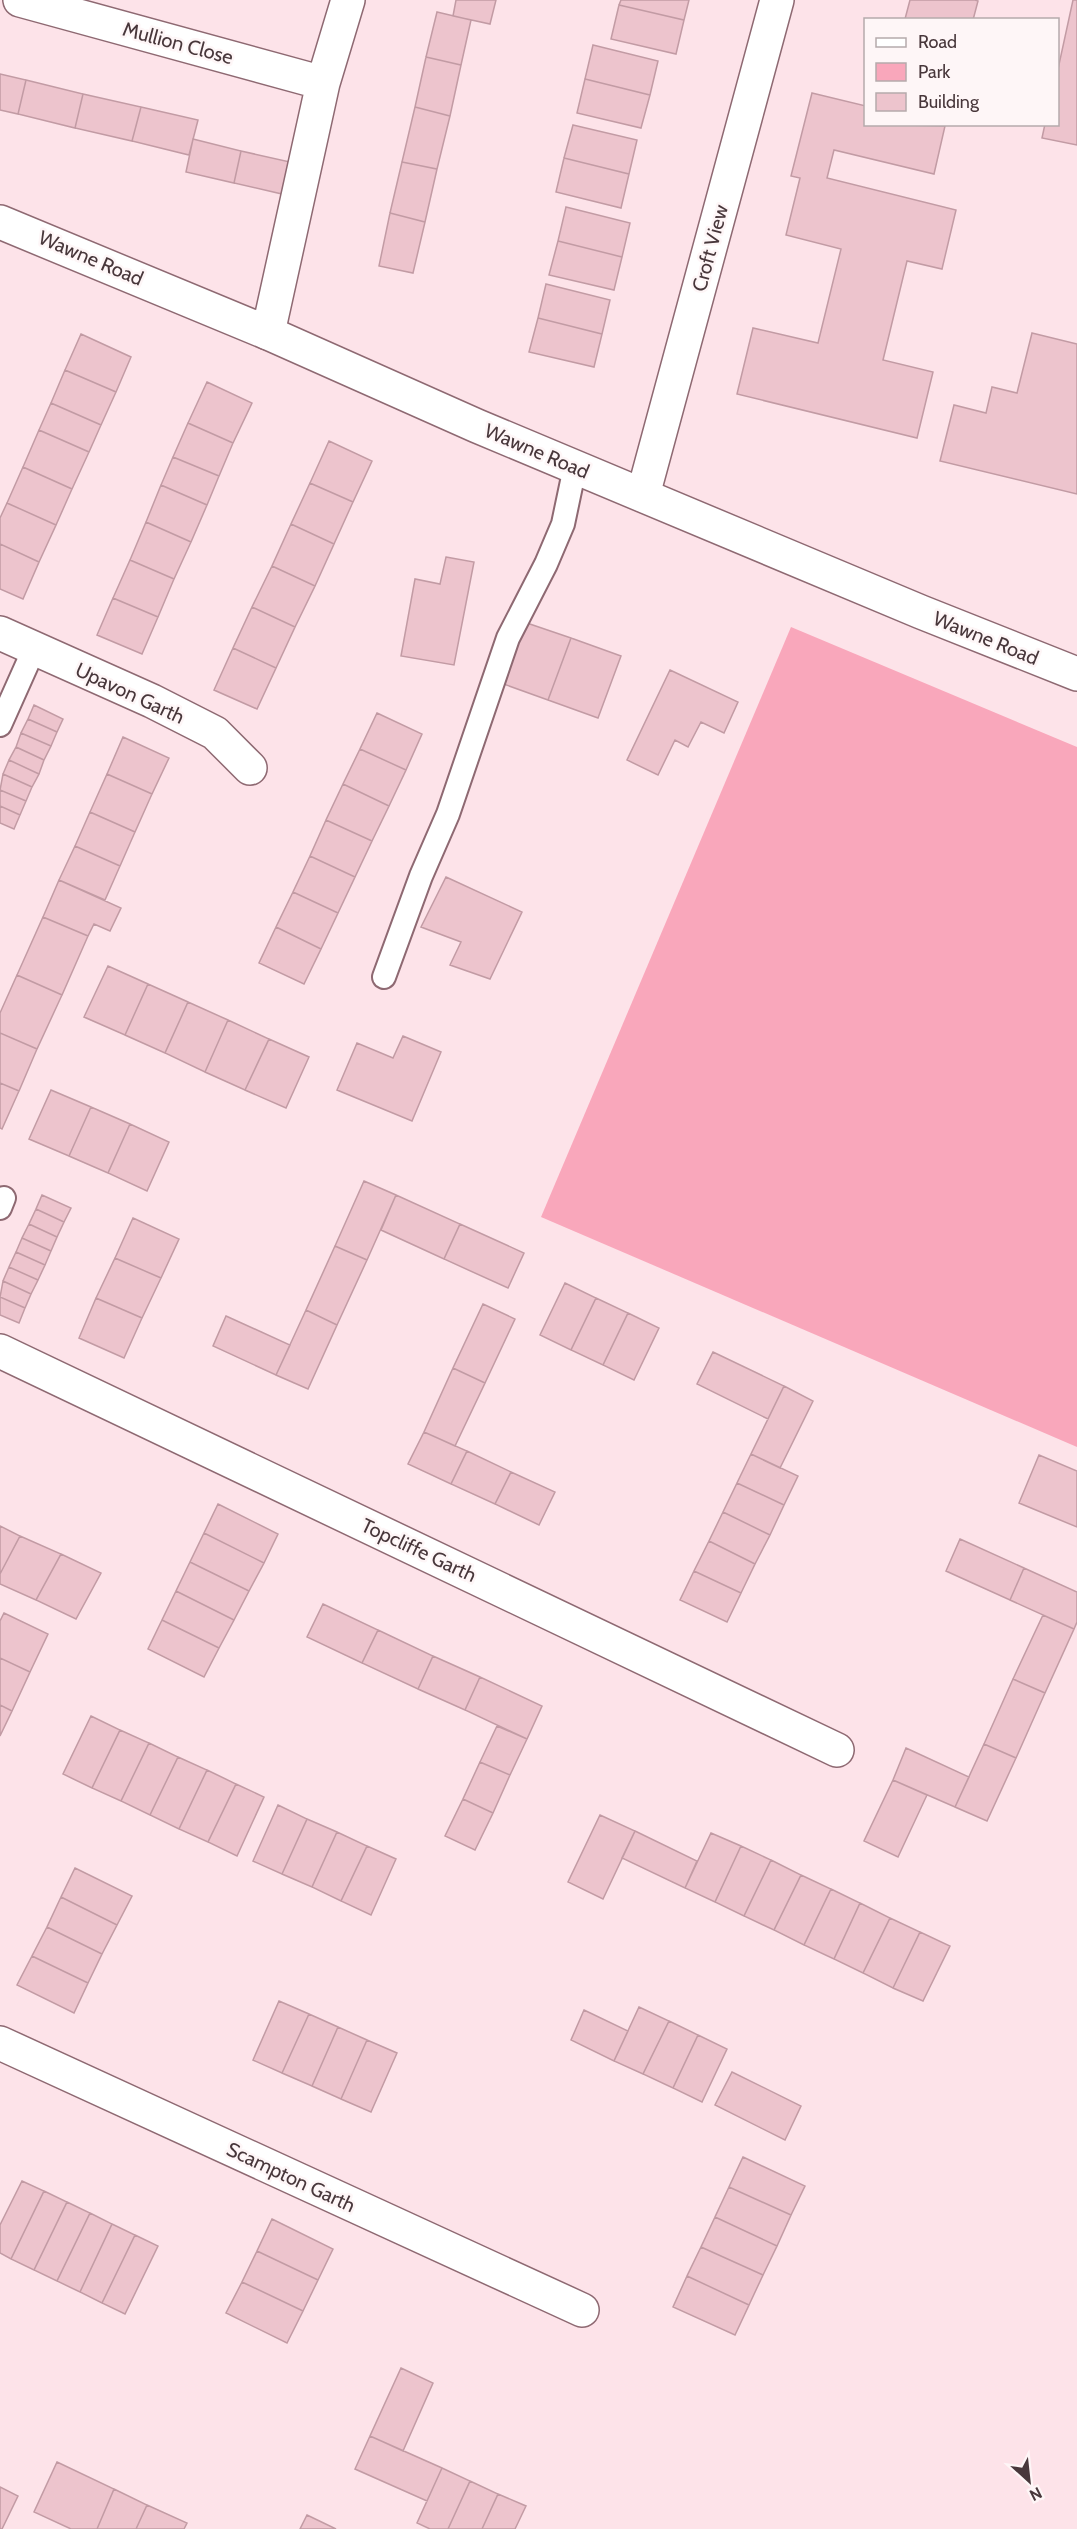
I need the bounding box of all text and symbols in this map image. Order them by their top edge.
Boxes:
street label: Mullion Close [120,17,236,69]
legend [864,18,1059,126]
text: Road [918,31,957,53]
text: Park [918,61,951,83]
text: Building [918,91,980,113]
street label: Croft View [687,201,733,294]
street label: Wawne Road [35,225,147,291]
street label: Wawne Road [481,418,593,484]
street label: Wawne Road [930,606,1042,670]
street label: Upavon Garth [72,657,188,729]
street label: Topcliffe Garth [358,1513,480,1587]
street label: Scampton Garth [223,2137,359,2217]
north arrow [999,2451,1059,2511]
text: N [1026,2483,1045,2505]

